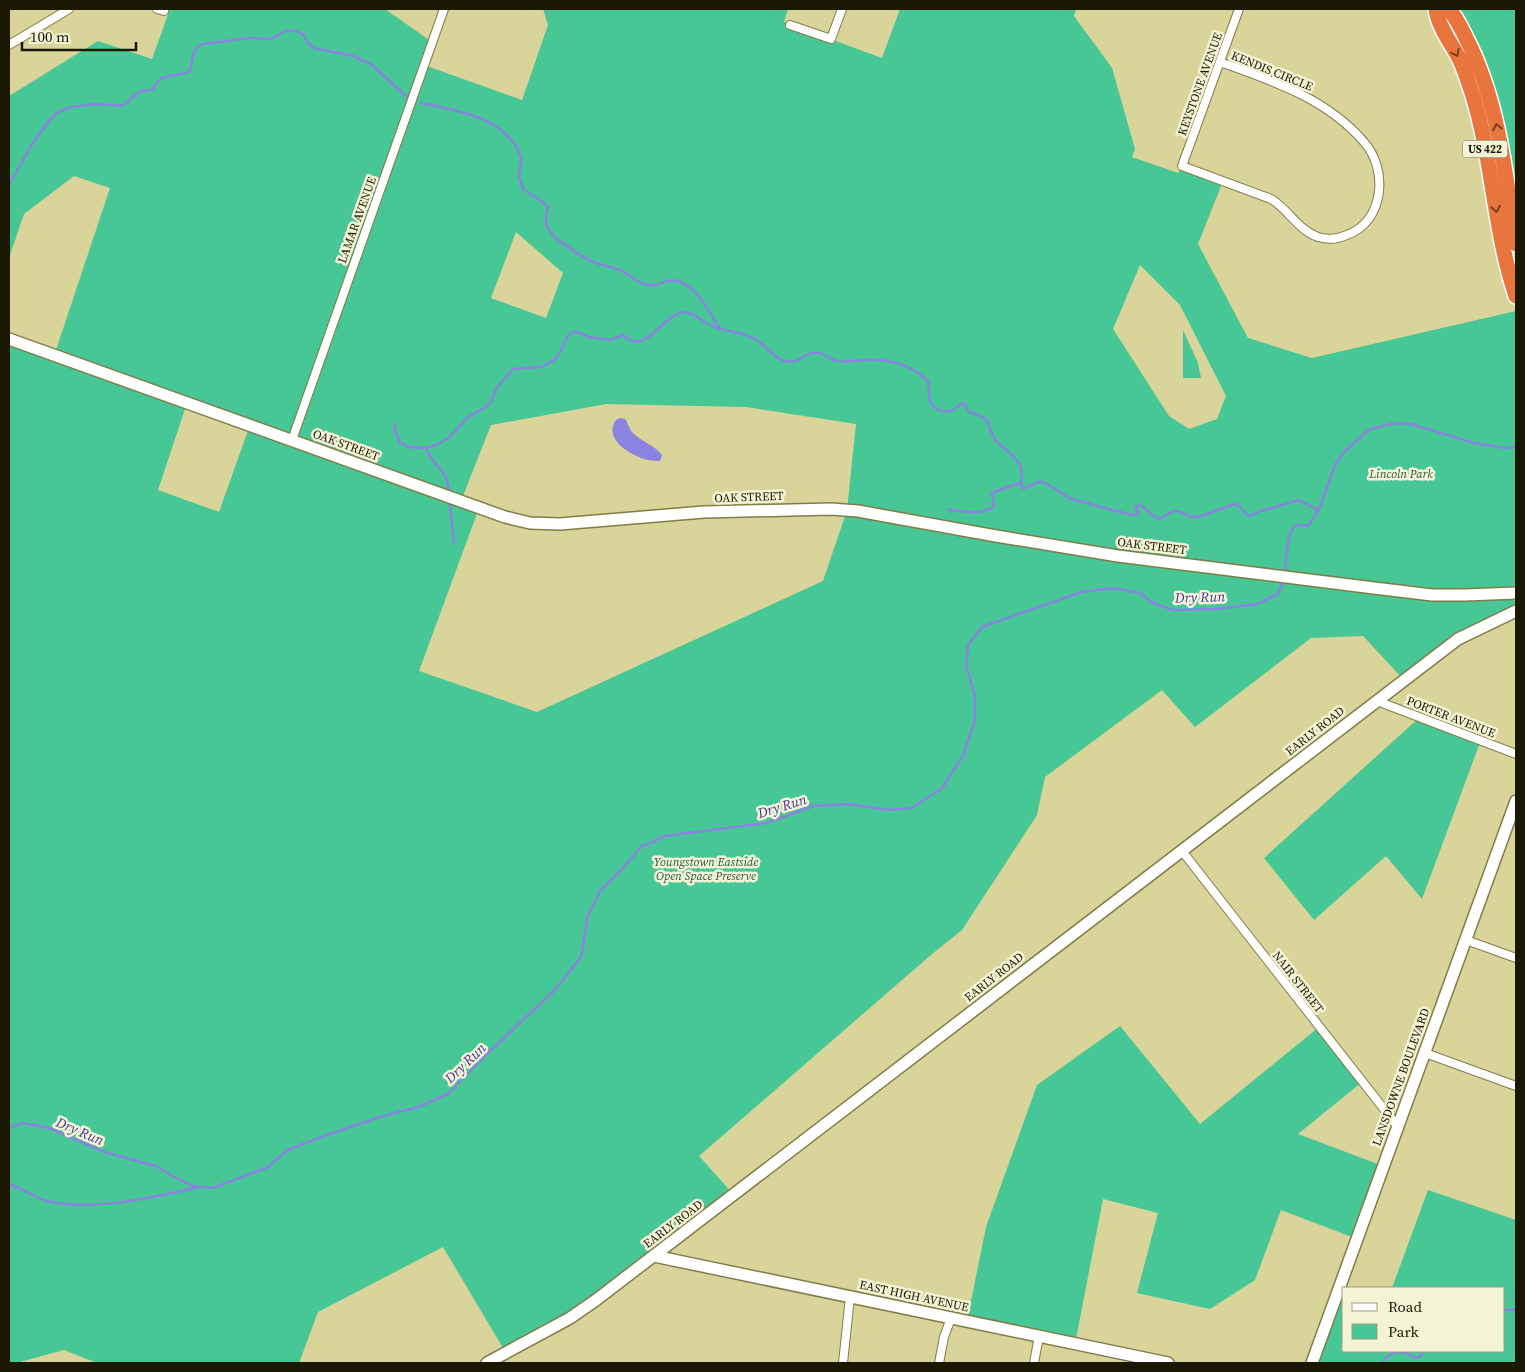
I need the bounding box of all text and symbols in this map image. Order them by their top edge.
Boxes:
scale bar [22,20,136,52]
text: 100 m [30,26,70,47]
street label: KEYSTONE AVENUE [1174,30,1226,138]
street label: KENDIS CIRCLE [1229,47,1315,95]
one-way arrow [1450,48,1460,57]
one-way arrow [1492,123,1502,132]
road number: US 422 [1462,140,1508,158]
street label: LAMAR AVENUE [334,175,380,265]
one-way arrow [1491,205,1501,214]
street label: OAK STREET [311,426,382,465]
park label: Lincoln Park [1368,466,1433,482]
street label: OAK STREET [714,488,785,506]
street label: OAK STREET [1117,534,1188,558]
water label: Dry Run [1174,586,1226,608]
street label: PORTER AVENUE [1404,693,1498,741]
street label: EARLY ROAD [1282,703,1348,759]
water label: Dry Run [754,789,809,823]
park label: Youngstown Eastside Open Space Preserve [654,854,758,884]
street label: NAIR STREET [1269,948,1328,1017]
street label: EARLY ROAD [961,949,1027,1005]
street label: LANSDOWNE BOULEVARD [1369,1006,1433,1148]
water label: Dry Run [439,1038,490,1088]
water label: Dry Run [52,1112,107,1150]
street label: EARLY ROAD [640,1196,706,1252]
street label: EAST HIGH AVENUE [858,1277,970,1315]
legend [1342,1287,1505,1352]
text: Road [1388,1296,1422,1317]
text: Park [1388,1321,1420,1342]

